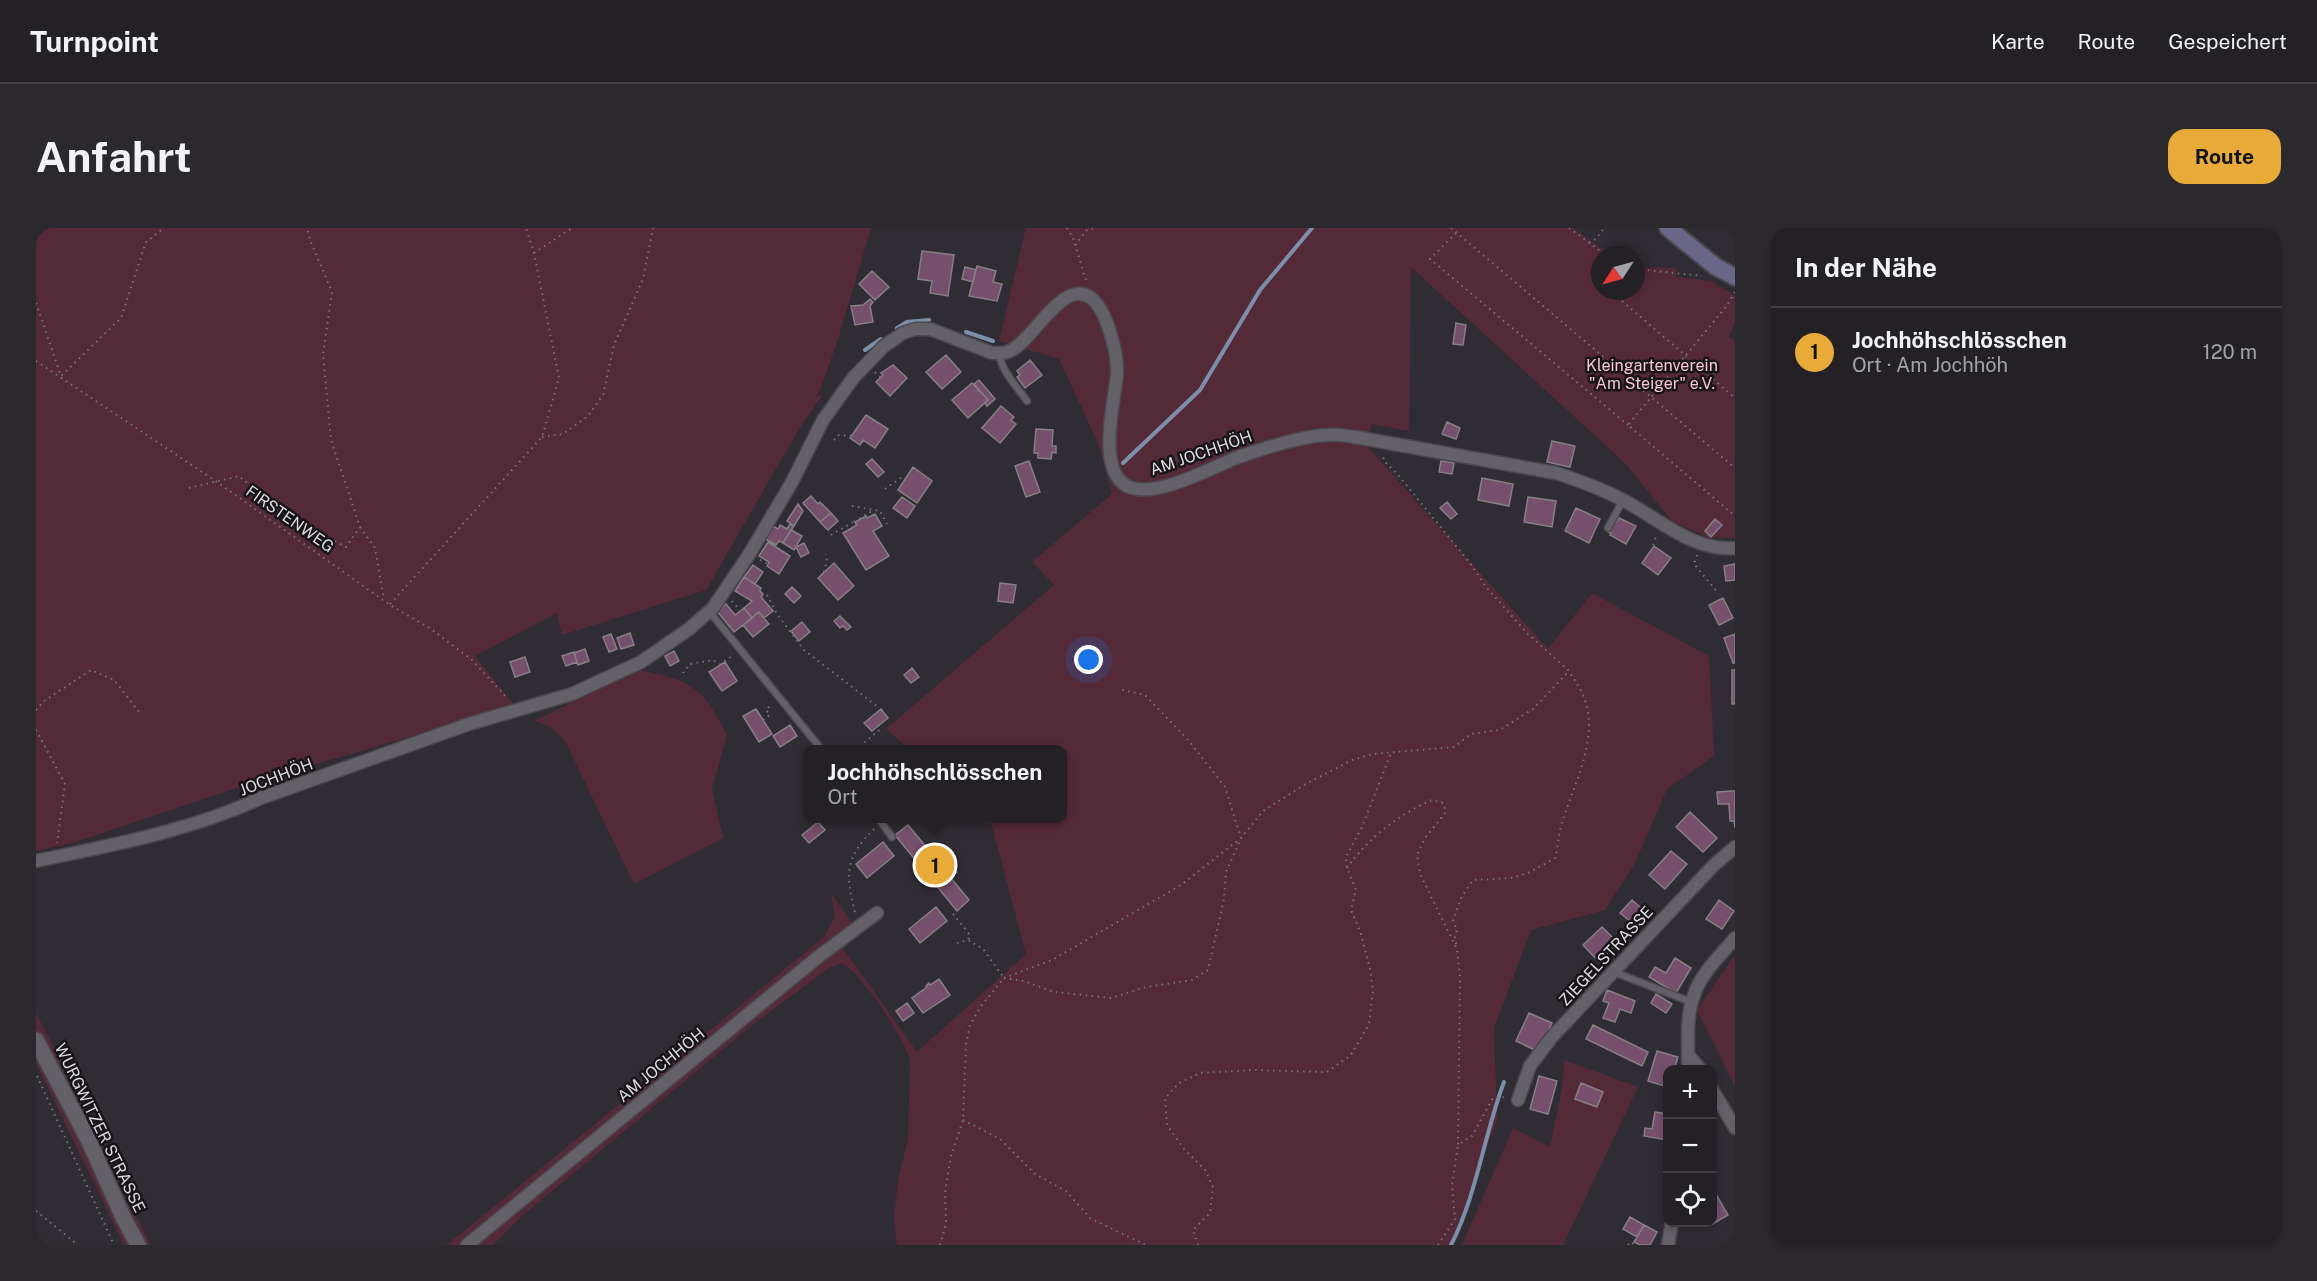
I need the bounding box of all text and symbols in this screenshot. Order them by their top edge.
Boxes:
text: Turnpoint [30,25,159,58]
text: Karte [1991,29,2045,54]
text: Route [2078,29,2135,54]
text: Gespeichert [2168,29,2287,54]
button: Route [2168,129,2281,184]
text: Anfahrt [36,132,192,181]
north arrow [1591,246,1645,300]
text: In der Nähe [1795,252,1937,283]
text: Jochhöhschlösschen [1852,327,2067,353]
text: 1 [1810,340,1819,364]
text: 120 m [2203,340,2257,364]
text: Ort · Am Jochhöh [1852,353,2008,377]
park label: Kleingartenverein "Am Steiger" e.V. [1586,356,1718,393]
street label: AM JOCHHÖH [1147,426,1255,479]
street label: FIRSTENWEG [242,482,338,556]
your location [1074,645,1103,674]
popup [803,745,1067,823]
street label: JOCHHÖH [236,753,316,800]
text: Jochhöhschlösschen [828,759,1042,785]
text: Ort [828,785,857,809]
pin: 1 [916,842,954,888]
street label: ZIEGELSTRASSE [1555,902,1657,1010]
street label: AM JOCHHÖH [613,1023,709,1106]
street label: WURGWITZER STRASSE [51,1040,149,1216]
map controls [1663,1065,1717,1227]
button: + [1663,1065,1717,1119]
button: − [1663,1119,1717,1173]
button: locate [1663,1173,1717,1227]

